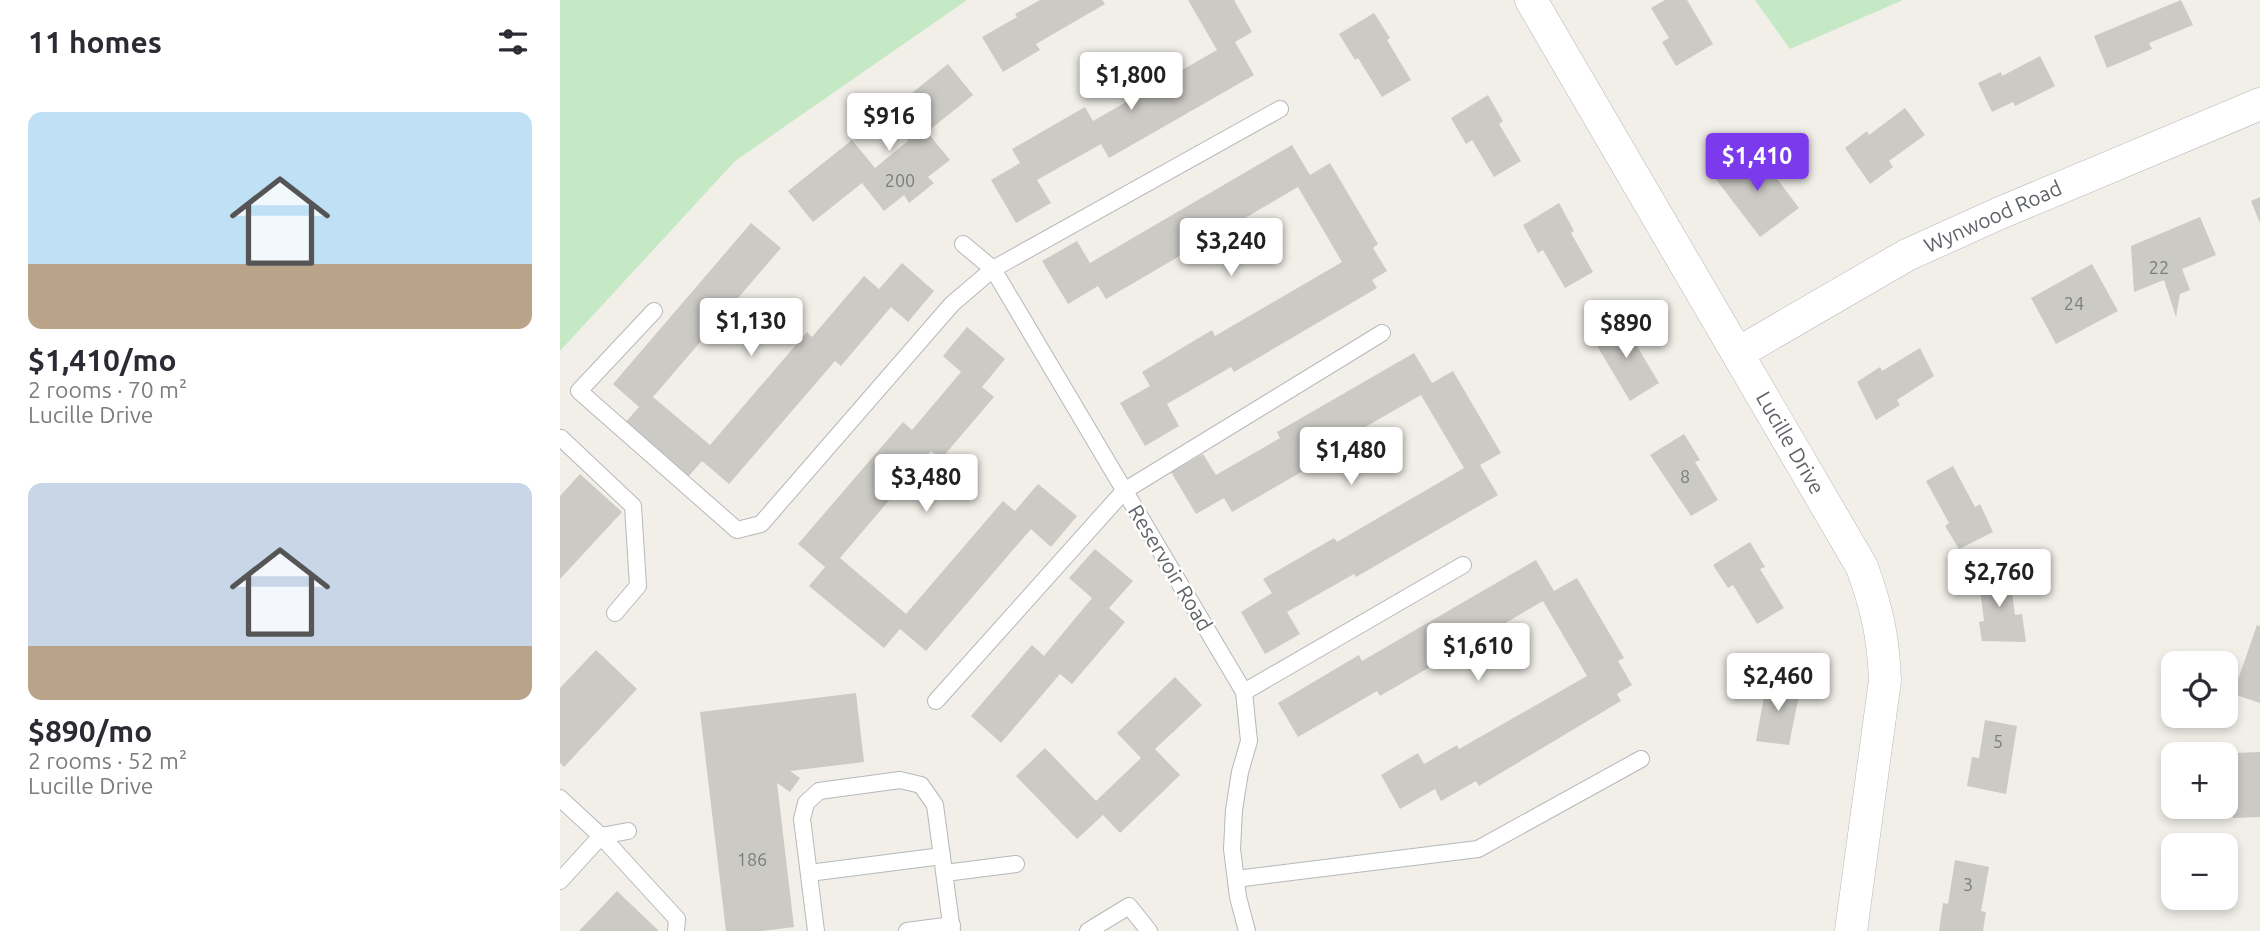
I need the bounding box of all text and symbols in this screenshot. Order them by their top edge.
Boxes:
icon: filters [494,23,532,61]
text: 11 homes [28,25,162,59]
pin: $1,800 [1074,52,1188,112]
text: $1,800 [1096,62,1166,87]
pin: $916 [848,94,930,153]
text: $916 [863,103,915,128]
pin: $1,410 [1700,134,1814,193]
text: $1,410 [1722,143,1792,168]
icon: home [217,158,343,284]
house number: 200 [885,170,915,190]
street label: Wynwood Road [1920,175,2065,257]
pin: $3,240 [1174,218,1288,278]
text: $3,240 [1196,228,1266,253]
house number: 22 [2149,257,2169,277]
house number: 24 [2064,293,2084,313]
pin: $1,130 [694,298,808,358]
pin: $890 [1585,300,1667,360]
text: $1,130 [716,308,786,333]
text: $890 [1600,310,1652,335]
text: $1,410/mo [28,343,177,377]
text: 2 rooms · 70 m² [28,377,187,402]
street label: Lucille Drive [1752,387,1830,498]
text: Lucille Drive [28,402,154,427]
pin: $1,480 [1294,428,1408,487]
text: $1,480 [1316,437,1386,462]
pin: $3,480 [869,454,983,514]
text: $3,480 [891,464,961,489]
house number: 8 [1680,466,1690,486]
street label: Reservoir Road [1124,500,1218,635]
icon: home [217,529,343,655]
pin: $2,760 [1942,550,2056,609]
text: $2,760 [1964,559,2034,584]
pin: $1,610 [1421,624,1535,683]
text: $1,610 [1443,633,1513,658]
map controls [2161,651,2238,910]
button: locate [2161,651,2238,728]
pin: $2,460 [1721,654,1835,713]
text: $2,460 [1743,663,1813,688]
text: $890/mo [28,714,152,748]
house number: 5 [1993,731,2003,751]
button: + [2161,742,2238,819]
text: 2 rooms · 52 m² [28,748,187,773]
text: Lucille Drive [28,773,154,798]
button: − [2161,833,2238,910]
house number: 186 [737,849,767,869]
house number: 3 [1963,874,1973,894]

